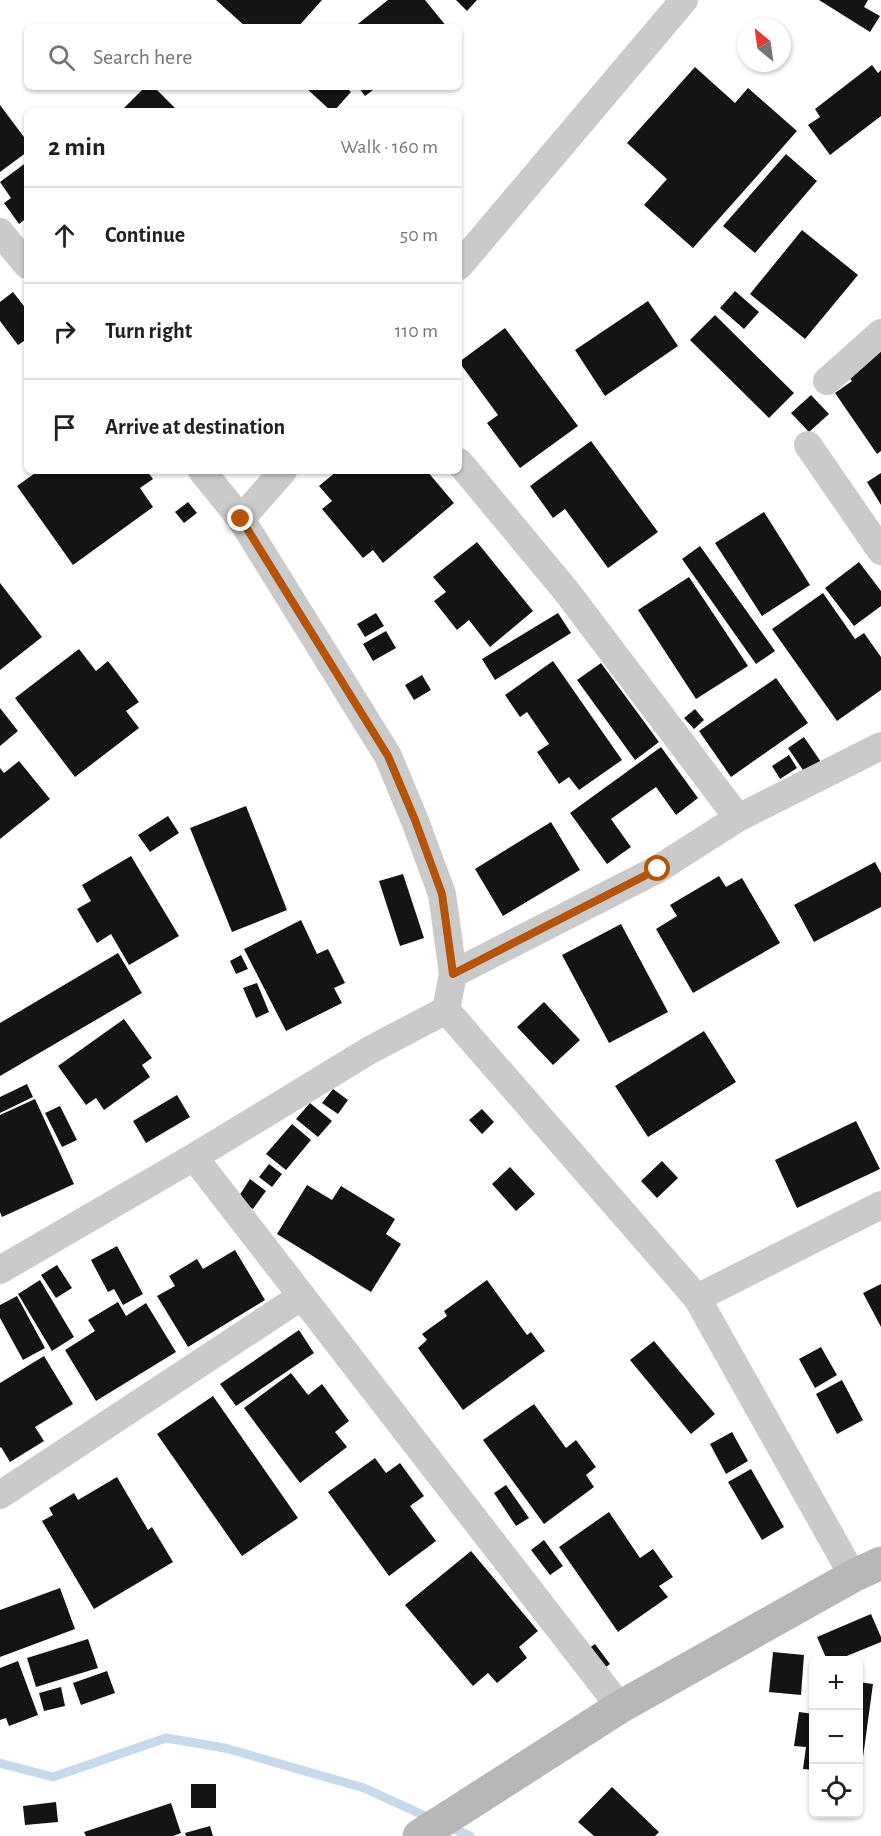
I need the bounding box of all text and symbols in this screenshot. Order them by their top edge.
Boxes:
north arrow [737,18,791,72]
search box [24,24,462,90]
icon: search [45,41,78,74]
text: Search here [93,46,192,68]
text: 2 min [48,134,106,160]
text: Walk · 160 m [341,137,438,157]
icon: ahead [48,219,81,252]
text: Continue [105,224,185,246]
text: 50 m [400,225,438,245]
icon: right [48,315,81,348]
text: Turn right [105,320,192,342]
text: 110 m [394,321,438,341]
icon: arrive [48,411,81,444]
text: Arrive at destination [105,416,285,438]
route end [227,505,253,531]
route start [644,855,670,881]
map controls [809,1656,863,1818]
button: + [809,1656,863,1710]
button: − [809,1710,863,1764]
button: locate [809,1764,863,1818]

